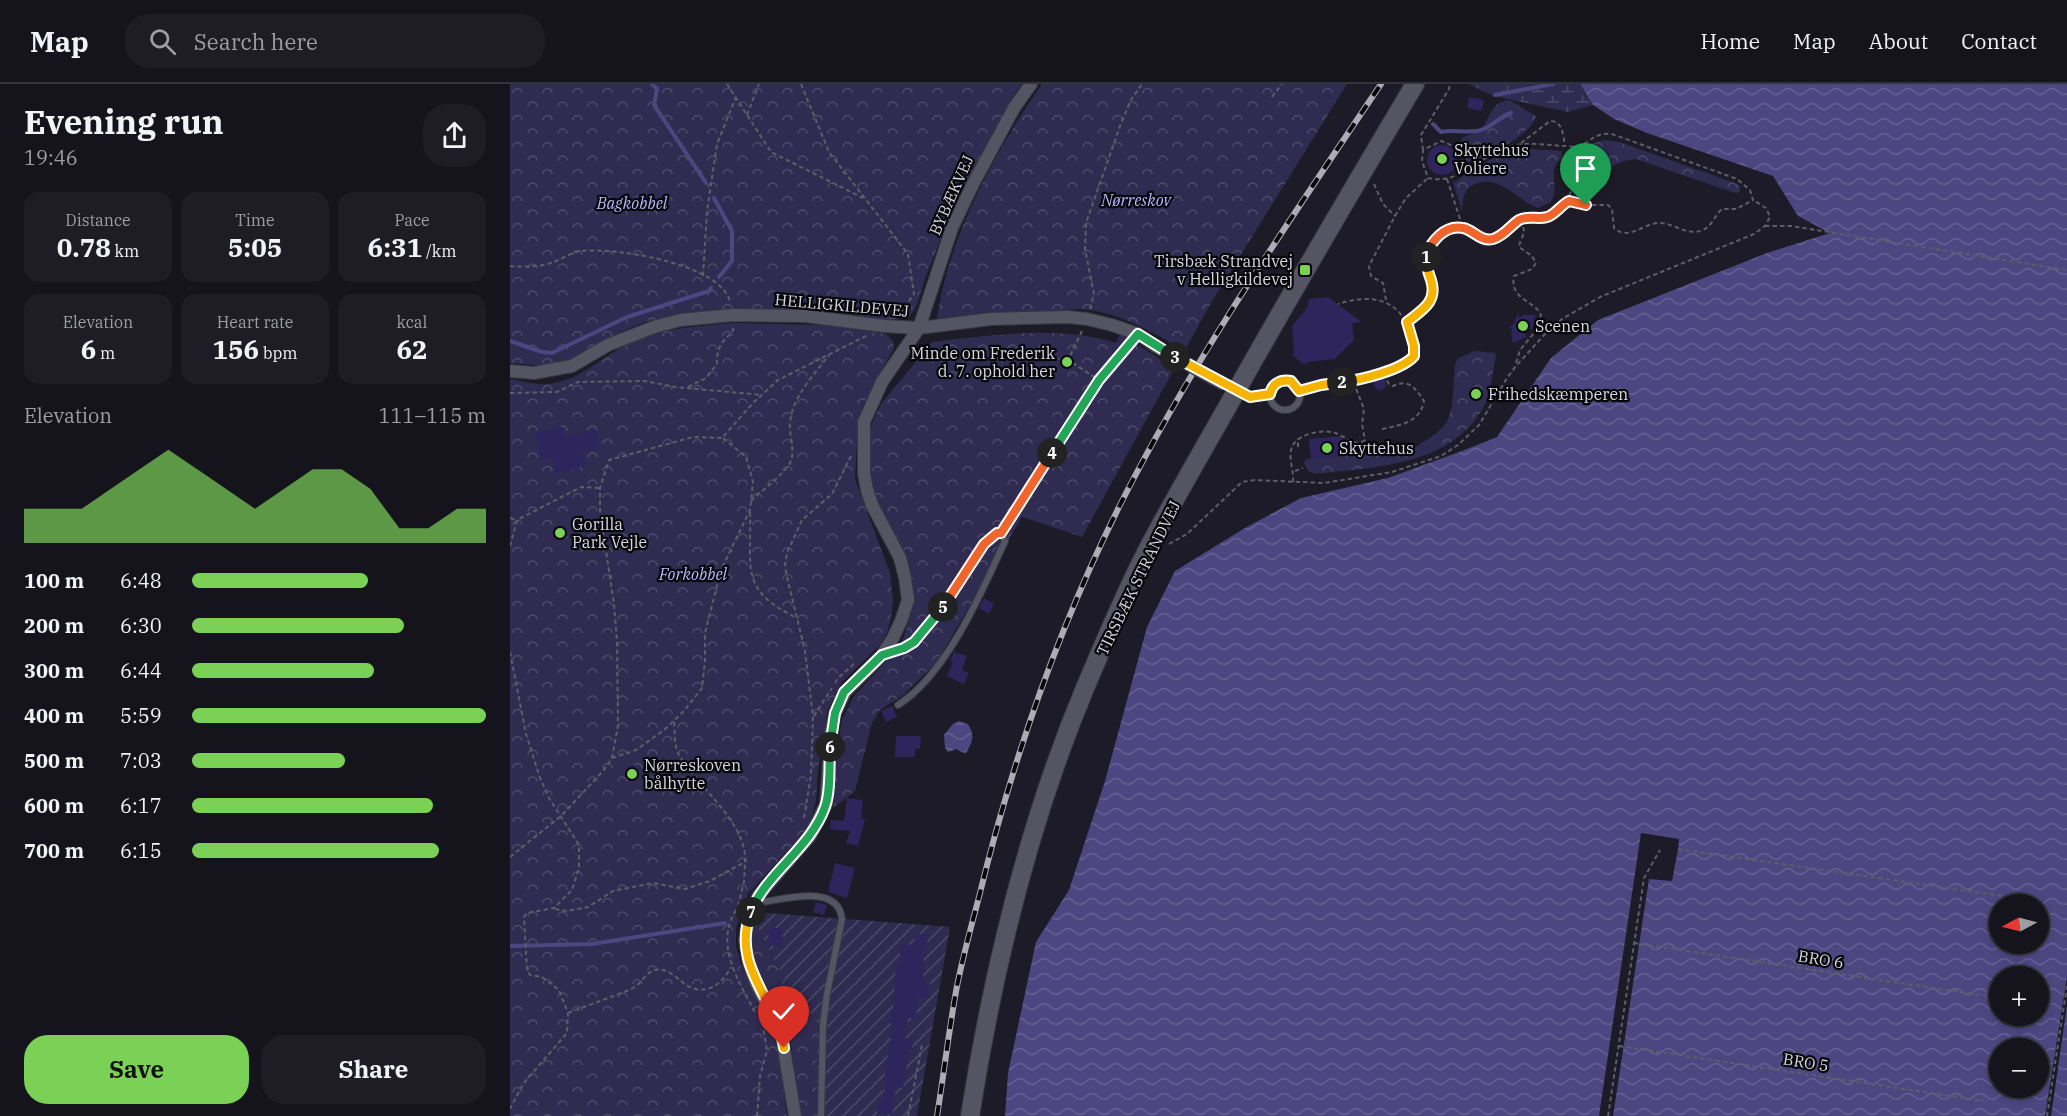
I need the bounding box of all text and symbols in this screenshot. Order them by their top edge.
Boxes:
search box [125,14,545,68]
text: Map [30,23,89,60]
icon: search [146,25,179,58]
text: Search here [194,27,318,56]
text: Home [1700,27,1760,55]
text: Map [1793,27,1836,55]
text: About [1869,27,1928,55]
text: Contact [1961,27,2037,55]
text: Evening run [24,100,224,143]
button: share [423,104,486,167]
place label: Skyttehus Voliere [1454,140,1529,178]
pin [1560,143,1611,205]
text: 19:46 [24,144,78,171]
street label: BYBÆKVEJ [924,152,978,238]
marker: Skyttehus Voliere [1435,152,1449,166]
icon: arrive [1569,152,1602,185]
park label: Nørreskov [1100,190,1173,210]
park label: Bagkobbel [596,193,668,213]
text: Distance [65,210,131,230]
text: Time [235,210,275,230]
text: Pace [394,210,430,230]
text: 0.78 [57,230,111,264]
text: 5:05 [228,230,282,264]
text: 6:31 [368,230,422,264]
text: km [111,241,139,261]
text: /km [422,241,456,261]
pin: 1 [1411,242,1441,272]
text: 1 [1421,247,1431,267]
place label: Tirsbæk Strandvej v Helligkildevej [1154,251,1293,289]
marker: Tirsbæk Strandvej v Helligkildevej [1298,263,1312,277]
street label: HELLIGKILDEVEJ [774,289,910,321]
text: Elevation [63,312,133,332]
text: Heart rate [217,312,293,332]
text: kcal [397,312,427,332]
place label: Scenen [1535,316,1590,336]
marker: Scenen [1516,319,1530,333]
text: 6 [81,332,96,366]
text: 156 [212,332,259,366]
text: 62 [396,332,428,366]
pin: 3 [1160,342,1190,372]
text: m [96,343,115,363]
text: bpm [259,343,298,363]
place label: Minde om Frederik d. 7. ophold her [911,343,1056,381]
text: 3 [1170,347,1180,367]
marker: Minde om Frederik d. 7. ophold her [1060,355,1074,369]
pin: 2 [1327,367,1357,397]
text: 2 [1337,372,1347,392]
place label: Frihedskæmperen [1488,384,1628,404]
marker: Frihedskæmperen [1469,387,1483,401]
text: Elevation [24,402,112,429]
text: 111–115 m [379,402,486,429]
pin: 4 [1037,438,1067,468]
place label: Skyttehus [1339,438,1414,458]
marker: Skyttehus [1320,441,1334,455]
text: 4 [1047,443,1057,463]
street label: TIRSBÆK STRANDVEJ [1092,497,1184,659]
place label: Gorilla Park Vejle [572,514,647,552]
marker: Gorilla Park Vejle [553,526,567,540]
park label: Forkobbel [658,564,728,584]
text: 100 m [24,567,84,594]
text: 6:48 [120,567,162,594]
pin: 5 [928,592,958,622]
text: 5 [938,597,948,617]
text: 200 m [24,612,84,639]
text: 6:30 [120,612,162,639]
text: 300 m [24,657,84,684]
text: 6:44 [120,657,162,684]
text: 400 m [24,702,84,729]
text: 5:59 [120,702,162,729]
pin: 6 [815,732,845,762]
text: 6 [825,737,835,757]
text: 500 m [24,747,84,774]
text: 7:03 [120,747,162,774]
place label: Nørreskoven bålhytte [644,755,741,793]
marker: Nørreskoven bålhytte [625,767,639,781]
text: 600 m [24,792,84,819]
text: 6:17 [120,792,162,819]
text: 700 m [24,837,84,864]
text: 6:15 [120,837,162,864]
north arrow [1989,894,2049,954]
map controls [1989,894,2049,1098]
pin: 7 [736,897,766,927]
text: 7 [746,902,756,922]
street label: BRO 6 [1797,946,1845,972]
button: + [1989,966,2049,1026]
pin [758,986,809,1048]
icon: check [767,995,800,1028]
button: Save [24,1035,249,1104]
button: Share [261,1035,486,1104]
button: − [1989,1038,2049,1098]
street label: BRO 5 [1782,1049,1830,1075]

